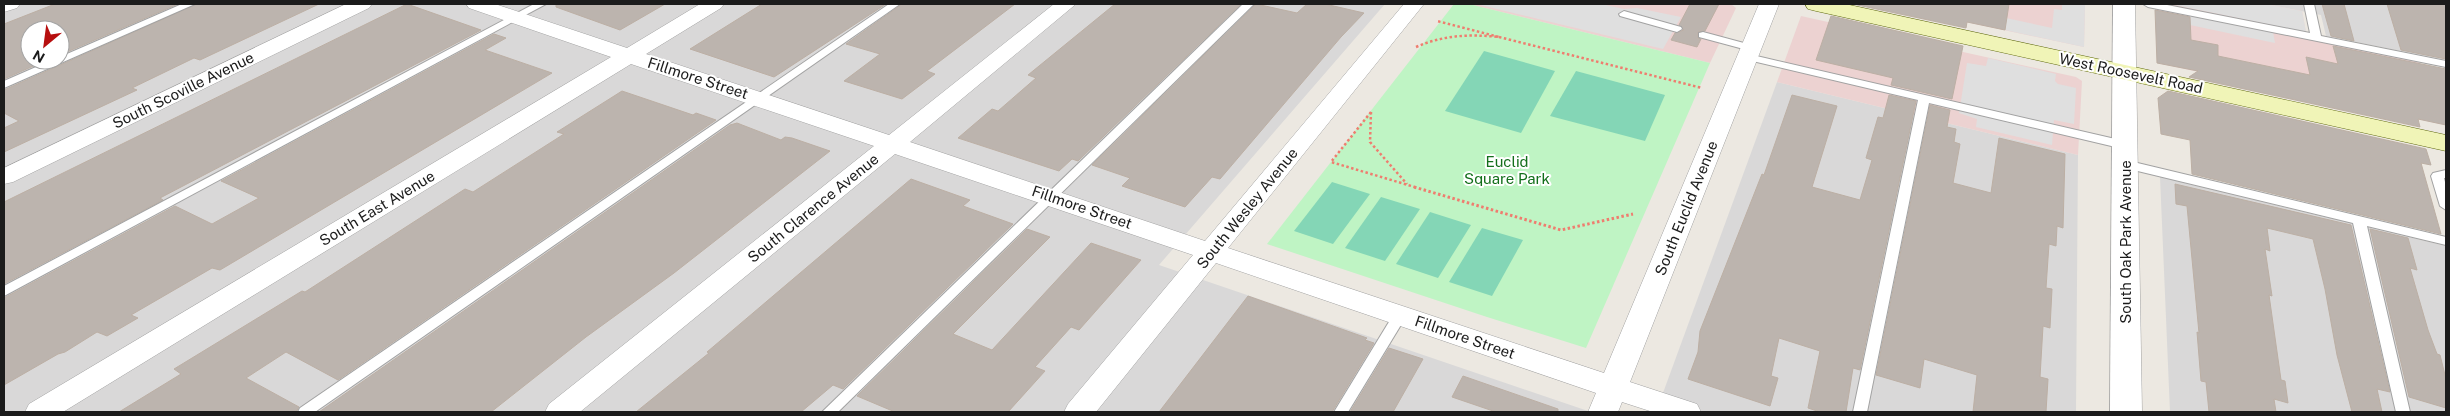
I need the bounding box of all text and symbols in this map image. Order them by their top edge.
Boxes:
north arrow [20,20,70,70]
text: N [30,47,47,66]
street label: South Scoville Avenue [110,48,256,132]
street label: West Roosevelt Road [2058,49,2204,97]
street label: Fillmore Street [646,54,751,102]
street label: South Euclid Avenue [1651,138,1721,278]
street label: South Wesley Avenue [1193,144,1301,272]
street label: South Clarence Avenue [744,150,882,266]
park label: Euclid Square Park [1464,153,1550,187]
street label: South Oak Park Avenue [2117,160,2134,324]
street label: South East Avenue [316,167,438,249]
street label: Fillmore Street [1030,182,1134,232]
street label: Fillmore Street [1413,312,1517,362]

